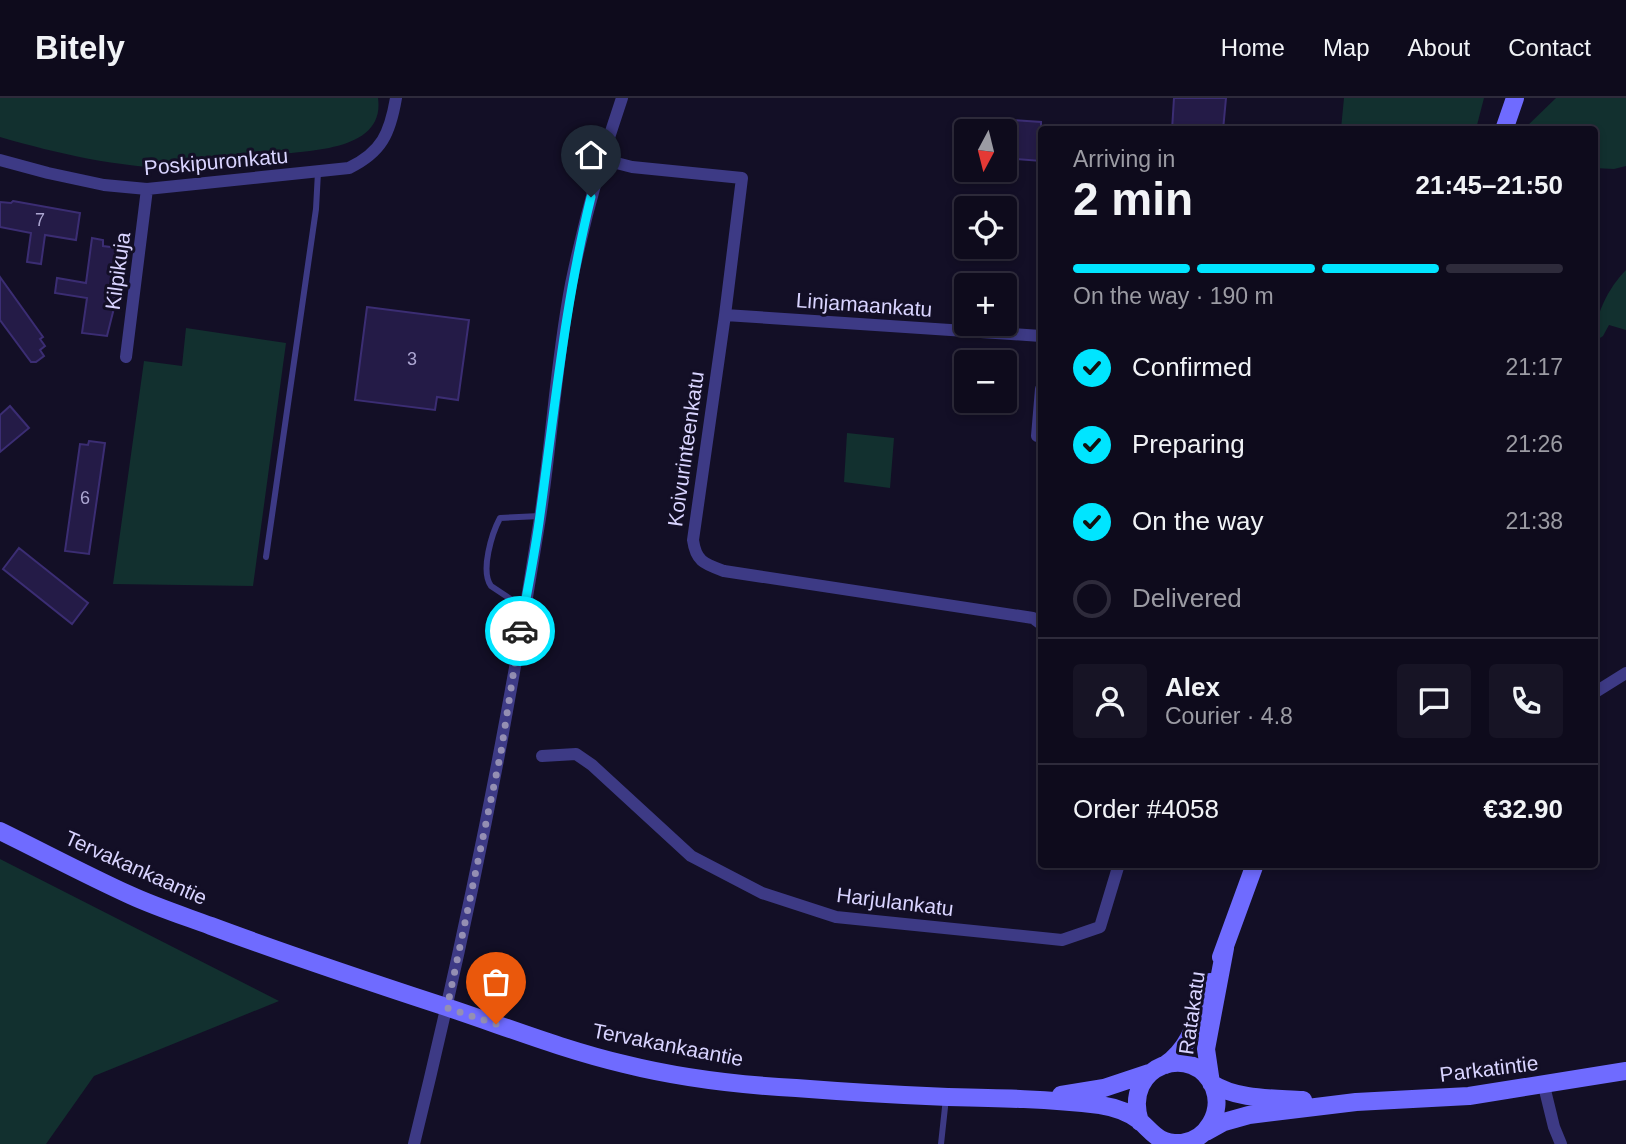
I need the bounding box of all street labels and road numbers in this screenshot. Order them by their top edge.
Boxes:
street label: Poskipuronkatu [143,144,289,179]
street label: Kilpikuja [101,230,134,311]
street label: Linjamaankatu [795,288,933,321]
street label: Koivurinteenkatu [663,370,708,528]
street label: Tervakankaantie [62,826,211,909]
street label: Harjulankatu [835,883,955,920]
street label: Ratakatu [1174,970,1209,1056]
street label: Tervakankaantie [591,1019,745,1070]
street label: Parkatintie [1438,1051,1540,1086]

